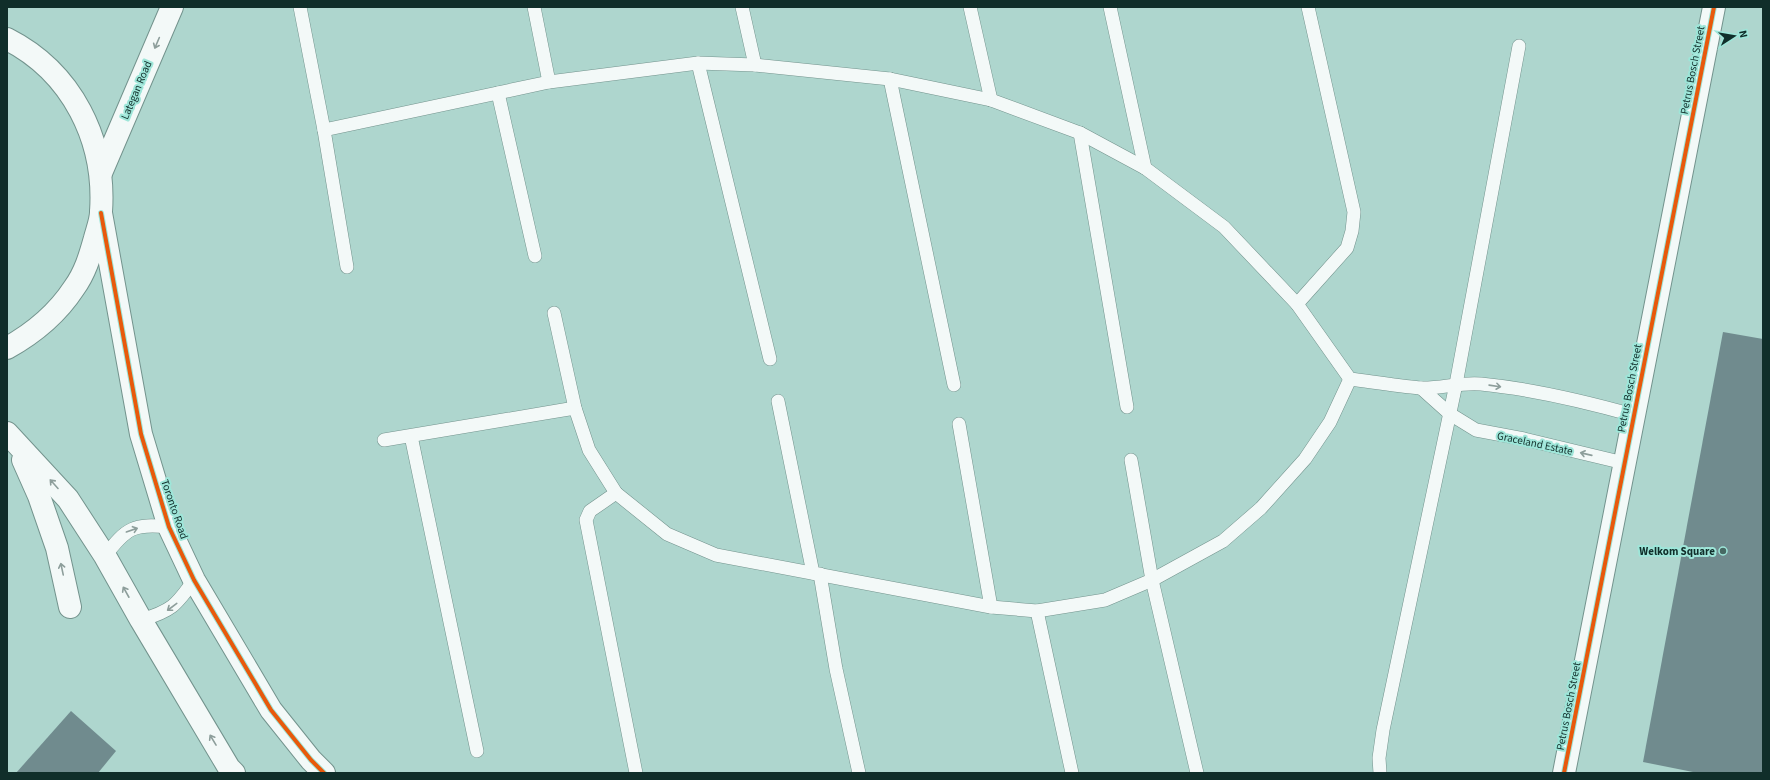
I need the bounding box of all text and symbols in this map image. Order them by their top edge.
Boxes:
north arrow [1714,16,1754,56]
street label: Petrus Bosch Street [1677,25,1708,115]
text: N [1735,29,1751,39]
one-way arrow [152,36,160,48]
street label: Lategan Road [117,59,156,122]
street label: Petrus Bosch Street [1614,343,1645,433]
one-way arrow [1488,382,1501,390]
street label: Graceland Estate [1496,428,1575,459]
one-way arrow [1579,449,1592,457]
street label: Toronto Road [157,477,192,541]
one-way arrow [49,479,59,489]
one-way arrow [125,526,138,533]
place label: Welkom Square [1639,544,1715,559]
marker: Welkom Square [1718,546,1728,556]
one-way arrow [57,562,65,575]
one-way arrow [121,586,129,598]
one-way arrow [167,602,178,611]
street label: Petrus Bosch Street [1553,661,1584,751]
one-way arrow [209,735,217,746]

